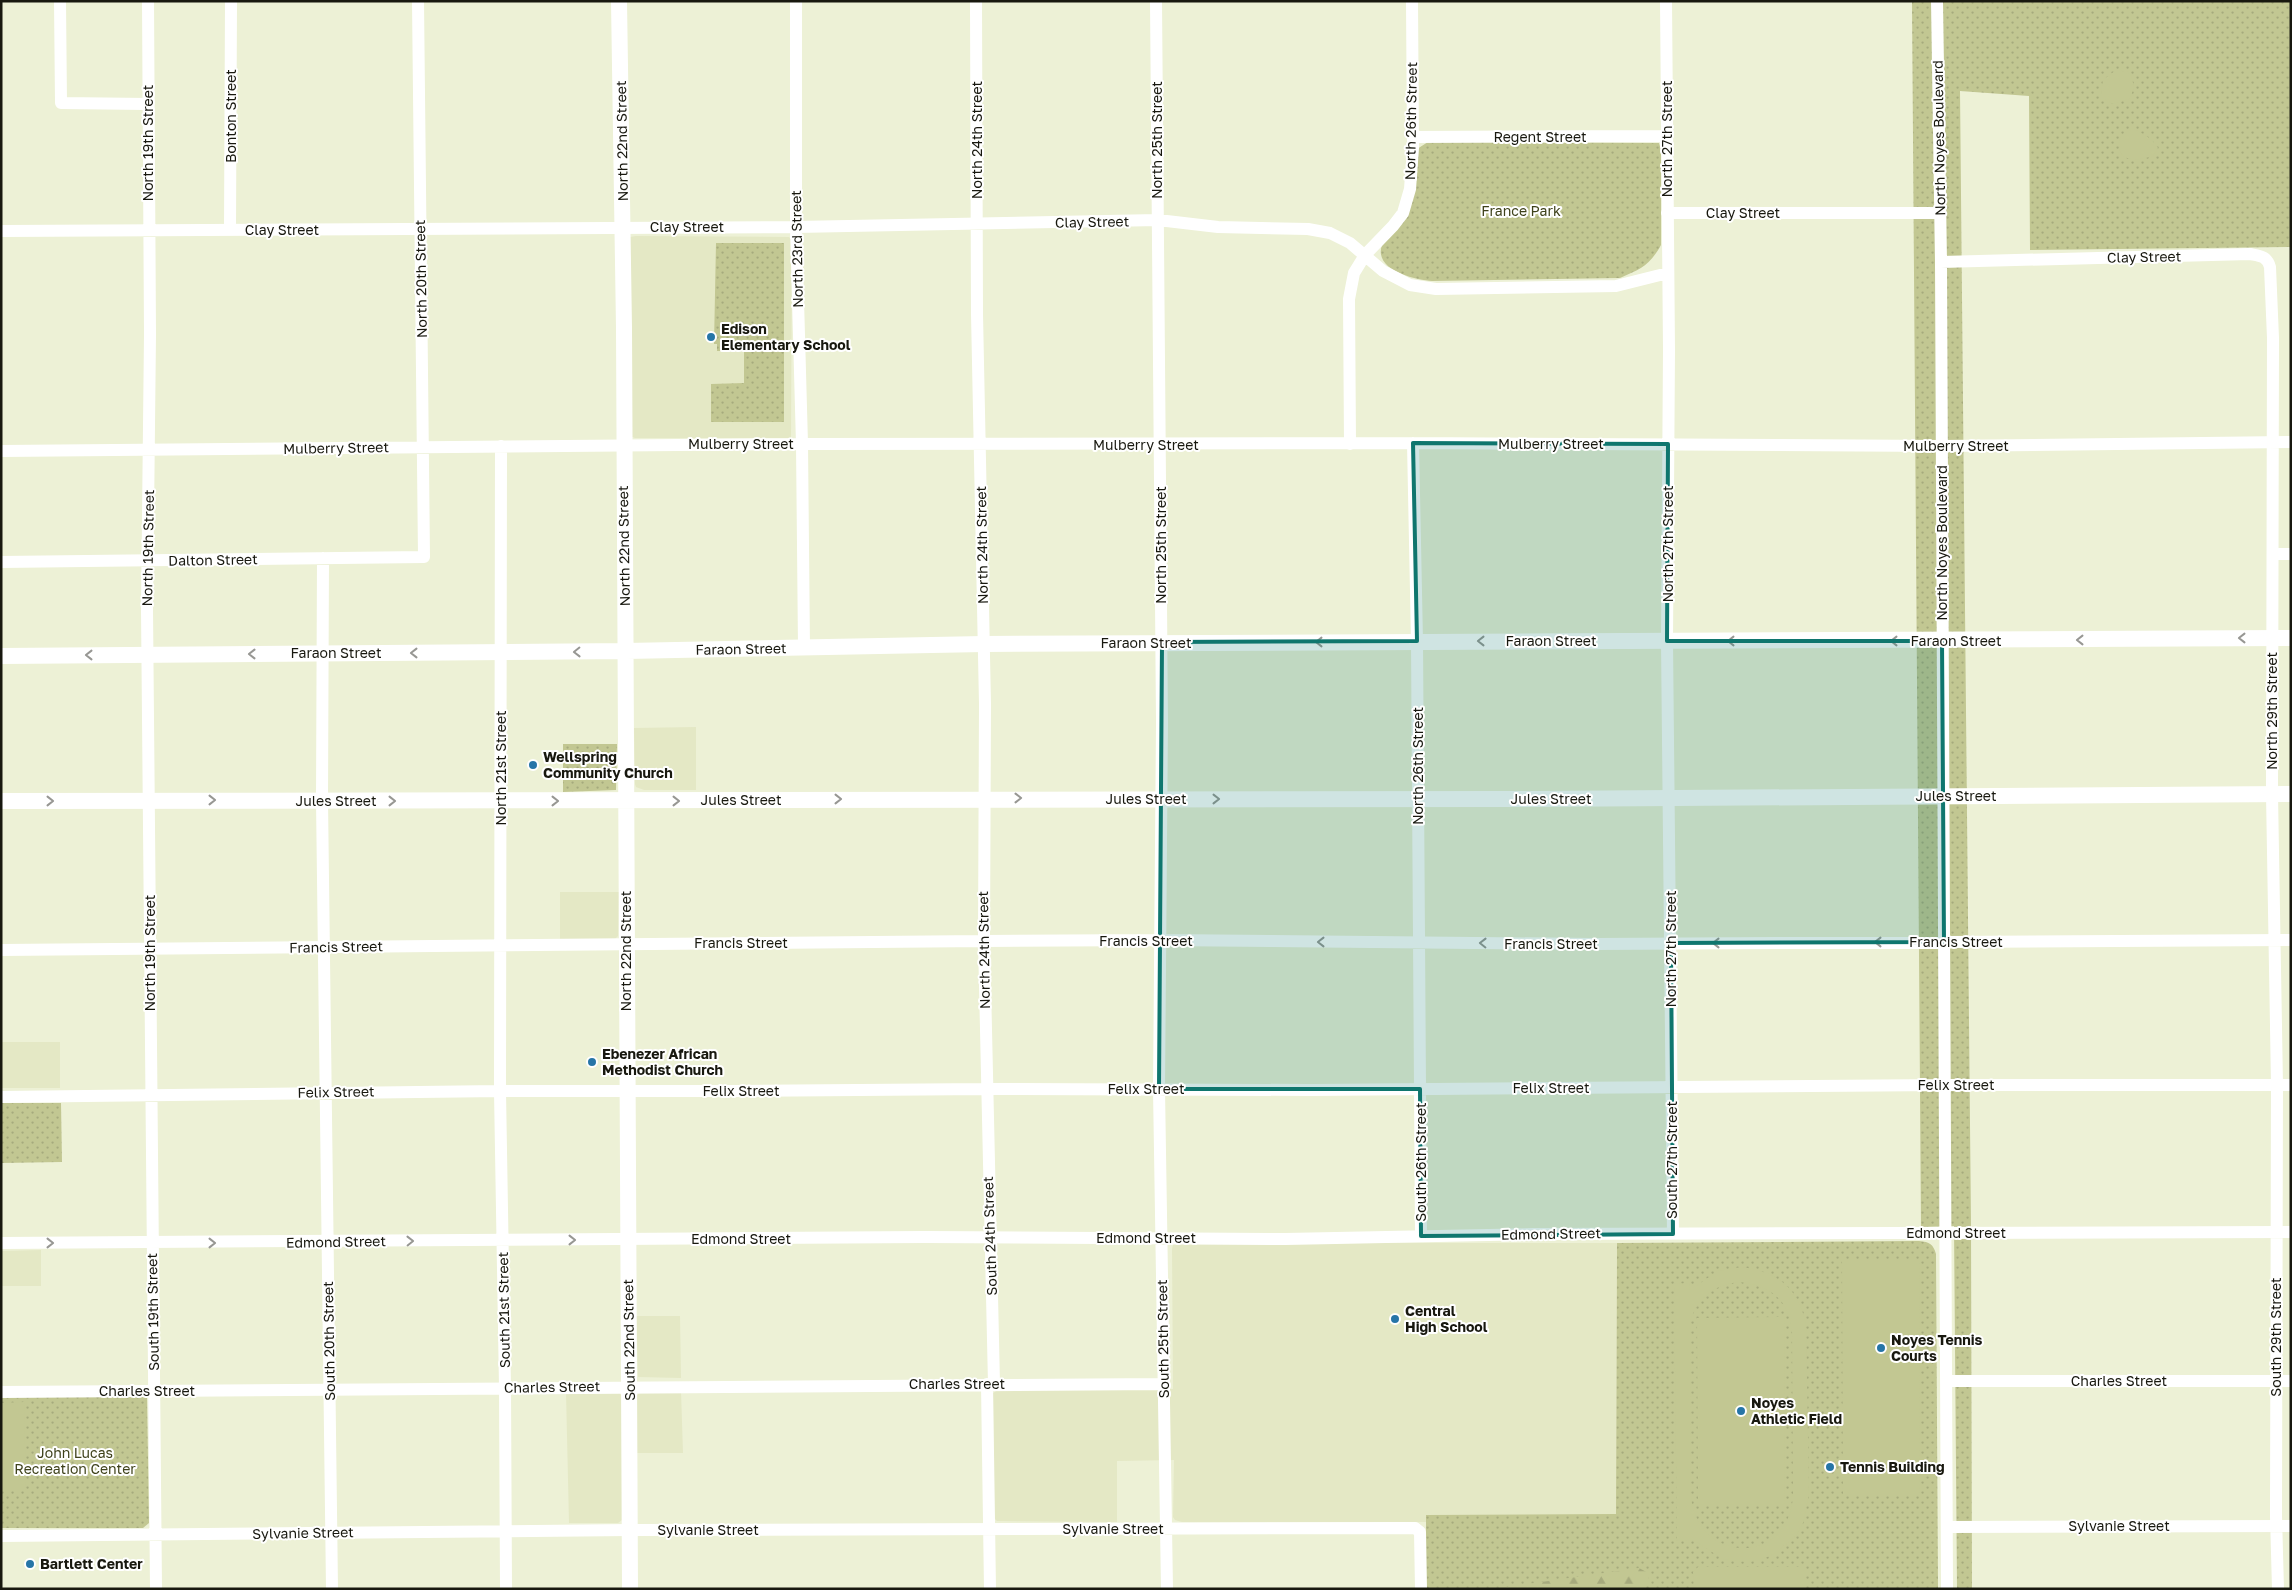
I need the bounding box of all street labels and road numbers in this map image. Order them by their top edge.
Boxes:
street label: North Noyes Boulevard [1929,60,1948,216]
street label: North 26th Street [1401,62,1420,180]
street label: Bonton Street [222,69,239,163]
street label: North 22nd Street [612,80,631,202]
street label: North 27th Street [1658,80,1675,198]
street label: North 24th Street [968,81,985,199]
street label: North 25th Street [1148,81,1165,199]
street label: North 19th Street [139,85,156,201]
street label: Regent Street [1493,128,1587,145]
street label: North 23rd Street [787,190,806,308]
street label: Clay Street [1706,204,1780,221]
street label: Clay Street [1055,212,1129,231]
street label: Clay Street [650,218,724,235]
street label: North 20th Street [411,220,430,338]
street label: Clay Street [245,221,319,238]
street label: Clay Street [2107,247,2181,266]
street label: Mulberry Street [688,435,794,452]
street label: Mulberry Street [1498,435,1604,452]
street label: Mulberry Street [1093,436,1199,453]
street label: Mulberry Street [1903,437,2009,454]
street label: Mulberry Street [283,438,389,457]
street label: North Noyes Boulevard [1933,465,1950,621]
street label: North 22nd Street [614,485,633,607]
street label: North 27th Street [1659,485,1676,603]
street label: North 24th Street [972,486,991,604]
street label: North 25th Street [1152,486,1169,604]
street label: North 19th Street [138,489,157,607]
street label: Dalton Street [168,550,258,569]
street label: Faraon Street [1505,632,1597,649]
street label: Faraon Street [1910,632,2002,649]
street label: Faraon Street [1100,634,1192,651]
street label: Faraon Street [695,639,787,658]
street label: Faraon Street [290,644,382,661]
street label: North 29th Street [2263,652,2280,770]
street label: North 26th Street [1409,707,1426,825]
street label: North 21st Street [492,710,509,826]
street label: Jules Street [1915,787,1997,804]
street label: Jules Street [1105,790,1187,807]
street label: Jules Street [1510,790,1592,807]
street label: Jules Street [700,791,782,808]
street label: Jules Street [295,792,377,809]
street label: North 27th Street [1662,890,1679,1008]
street label: North 22nd Street [617,891,634,1011]
street label: North 24th Street [974,891,993,1009]
street label: North 19th Street [141,895,158,1011]
street label: Francis Street [1099,932,1193,949]
street label: Francis Street [1909,933,2003,950]
street label: Francis Street [694,934,788,951]
street label: Francis Street [1504,935,1598,952]
street label: Francis Street [289,937,383,956]
street label: Felix Street [1917,1076,1995,1093]
street label: Felix Street [1512,1079,1590,1096]
street label: Felix Street [1107,1080,1185,1097]
street label: Felix Street [297,1082,375,1101]
street label: Felix Street [702,1082,780,1099]
street label: South 27th Street [1663,1101,1680,1219]
street label: South 26th Street [1412,1102,1429,1222]
street label: South 24th Street [979,1176,1000,1296]
street label: Edmond Street [1501,1224,1601,1243]
street label: Edmond Street [1906,1224,2006,1241]
street label: Edmond Street [1096,1229,1196,1246]
street label: Edmond Street [691,1230,791,1247]
street label: Edmond Street [286,1232,386,1251]
street label: South 21st Street [494,1252,513,1368]
street label: South 19th Street [143,1253,162,1371]
street label: South 29th Street [2267,1277,2284,1397]
street label: South 22nd Street [619,1279,638,1401]
street label: South 25th Street [1153,1279,1172,1399]
street label: South 20th Street [319,1281,338,1401]
street label: Charles Street [2071,1372,2167,1389]
street label: Charles Street [909,1375,1005,1392]
street label: Charles Street [504,1377,600,1396]
street label: Charles Street [99,1382,195,1399]
street label: Sylvanie Street [2068,1517,2170,1534]
street label: Sylvanie Street [1062,1520,1164,1537]
street label: Sylvanie Street [657,1521,759,1538]
street label: Sylvanie Street [252,1523,354,1542]

